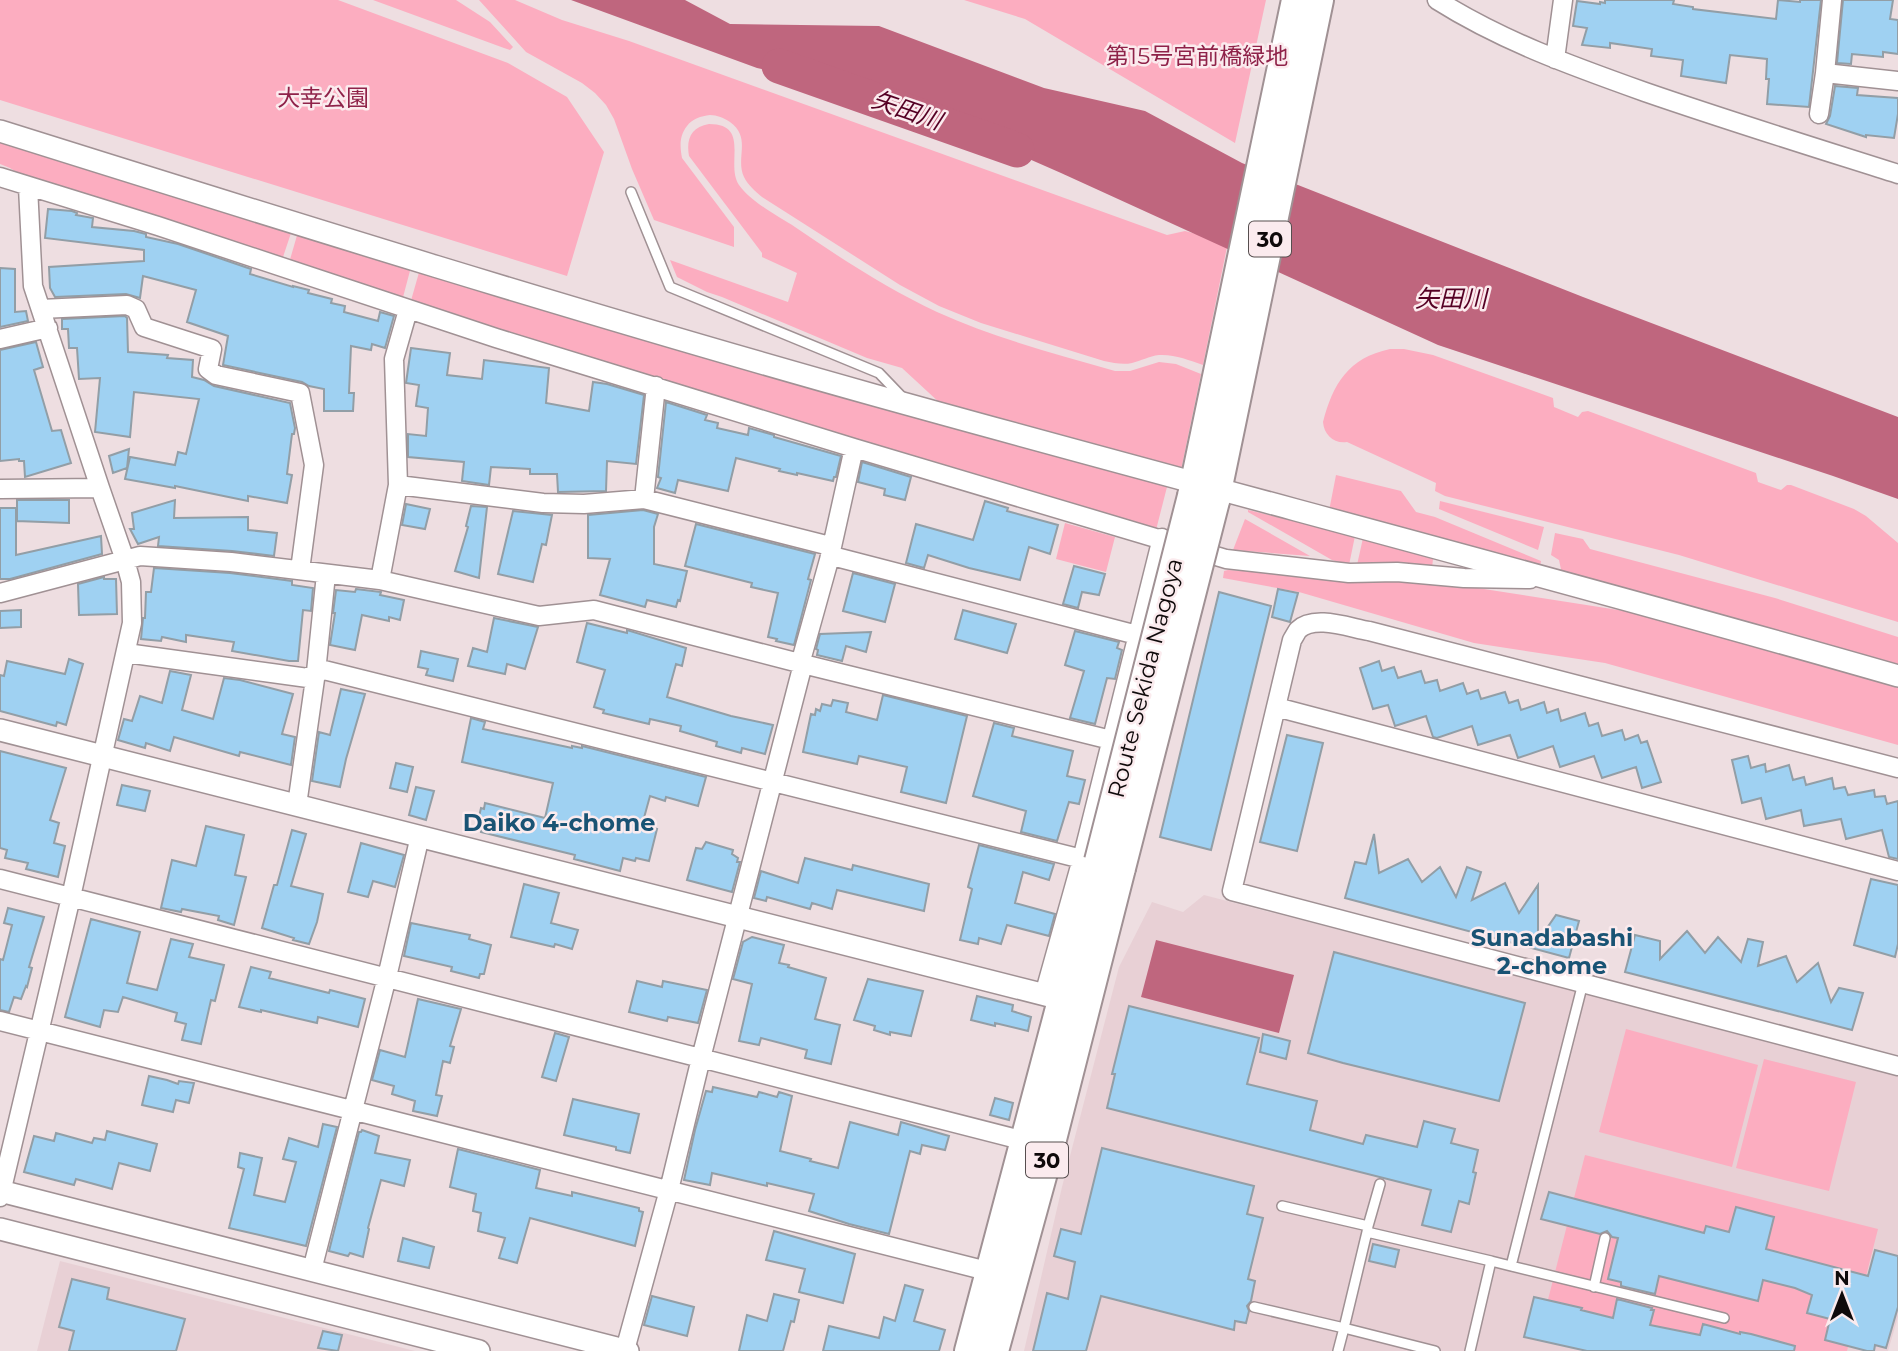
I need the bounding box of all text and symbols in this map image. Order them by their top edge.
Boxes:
park label: 第15号宮前橋緑地 [1106,42,1288,70]
park label: 大幸公園 [277,84,369,112]
water label: 矢田川 [868,85,949,136]
road number: 30 [1249,222,1291,256]
water label: 矢田川 [1415,284,1490,313]
street label: Route Sekida Nagoya [1102,555,1188,801]
district label: Daiko 4-chome [463,808,655,837]
district label: Sunadabashi 2-chome [1471,923,1633,980]
road number: 30 [1026,1142,1068,1178]
north arrow [1807,1260,1877,1330]
text: N [1834,1267,1850,1290]

